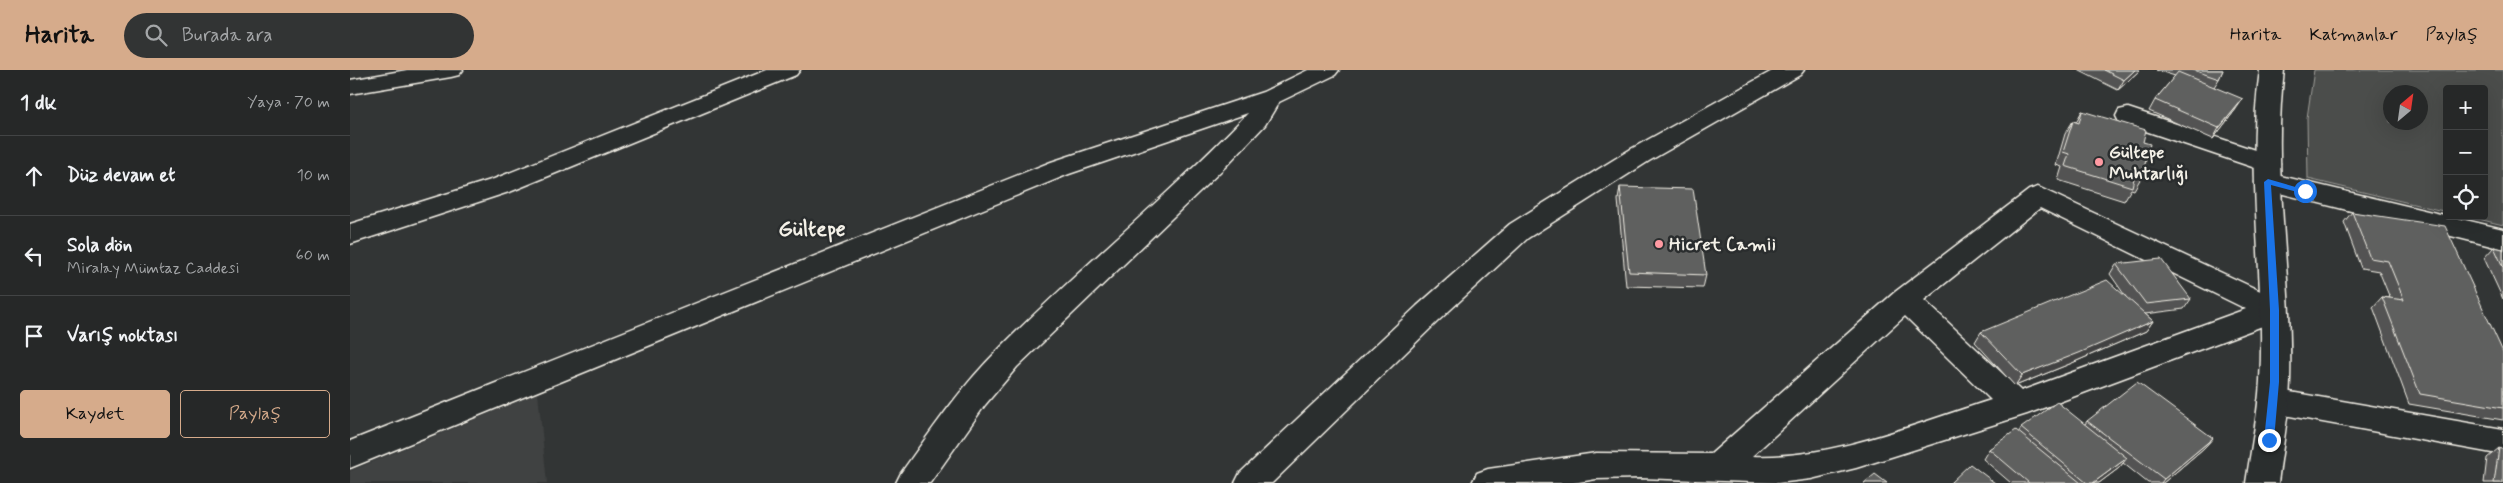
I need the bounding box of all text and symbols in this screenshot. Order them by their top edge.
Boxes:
search box [124,13,474,58]
text: Harita [25,20,94,51]
icon: search [142,21,170,49]
text: Burada ara [182,23,273,48]
text: Harita [2230,23,2281,47]
text: Katmanlar [2309,23,2398,47]
text: Paylaş [2426,23,2478,47]
north arrow [2383,85,2428,130]
map controls [2443,85,2488,220]
button: + [2443,85,2488,130]
text: 1 dk [20,89,57,117]
text: Yaya · 70 m [247,92,330,113]
button: − [2443,130,2488,175]
place label: Gültepe Muhtarlığı [2109,141,2189,186]
marker: Gültepe Muhtarlığı [2093,156,2105,168]
icon: ahead [20,162,48,190]
text: Düz devam et [67,163,175,188]
text: 10 m [297,165,330,186]
button: locate [2443,175,2488,220]
route start [2294,180,2317,203]
district label: Gültepe [778,216,846,244]
text: Sola dön [67,233,132,258]
place label: Hicret Camii [1669,233,1776,257]
marker: Hicret Camii [1653,238,1665,250]
icon: left [20,242,48,270]
text: 60 m [296,245,330,266]
text: Miralay Mümtaz Caddesi [67,258,240,279]
icon: arrive [20,322,48,350]
text: Varış noktası [67,323,178,348]
button: Kaydet [20,390,170,438]
button: Paylaş [180,390,330,438]
route end [2258,429,2281,452]

